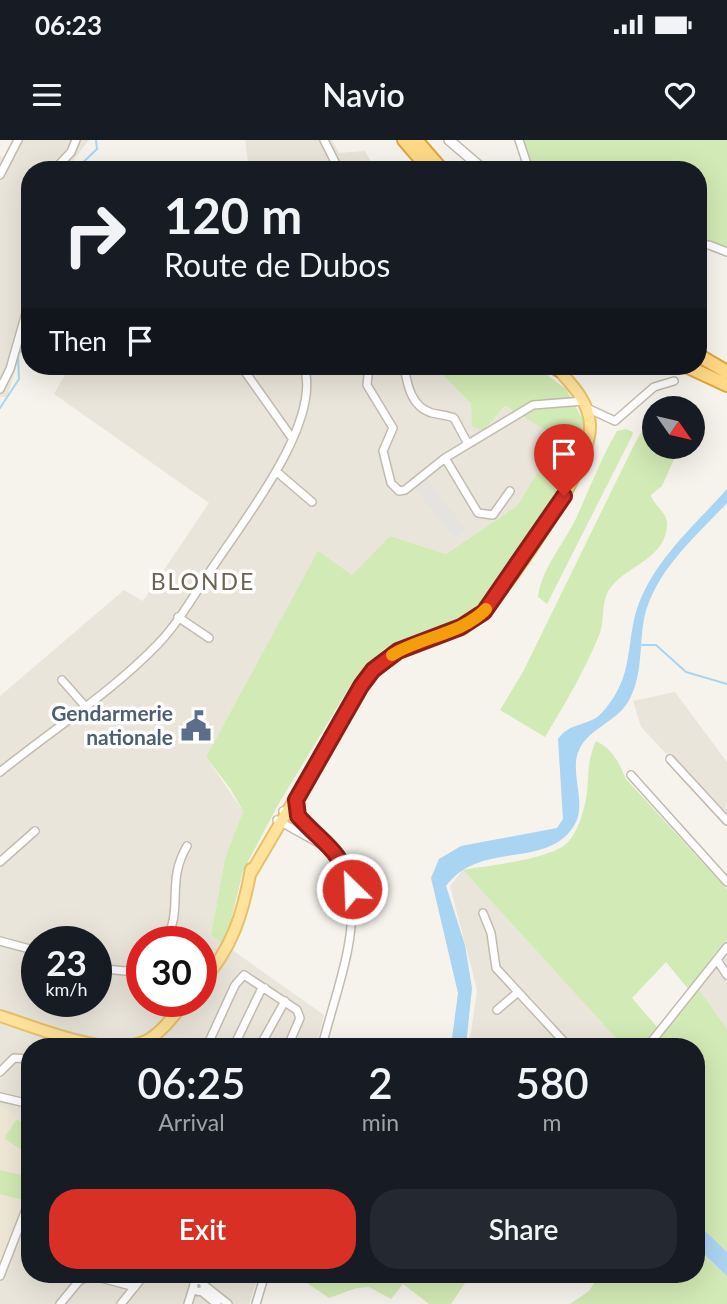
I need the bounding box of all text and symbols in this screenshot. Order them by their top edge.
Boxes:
text: 06:23 [35,9,102,41]
text: Navio [322,75,405,114]
icon: menu [28,76,66,114]
icon: heart [661,76,699,114]
text: 120 m [164,186,302,244]
icon: right [49,189,140,280]
text: Route de Dubos [164,245,390,284]
icon: arrive [121,322,159,360]
text: Then [49,325,107,357]
north arrow [642,396,705,458]
map controls [642,396,705,459]
pin [534,424,594,496]
icon: arrive [545,435,583,473]
district label: BLONDE [151,567,255,595]
place label: Gendarmerie nationale [51,700,173,749]
public building icon: Gendarmerie nationale [179,709,213,743]
position arrow [315,852,389,926]
speed limit sign: 30 [126,926,217,1017]
text: 23 [46,941,87,983]
text: km/h [45,978,88,1000]
text: 06:25 [137,1058,245,1108]
text: 2 [368,1058,393,1108]
text: 580 [516,1058,589,1108]
text: Arrival [158,1108,225,1136]
text: min [362,1108,399,1136]
text: m [543,1108,562,1136]
button: Exit [49,1189,356,1269]
button: Share [370,1189,677,1269]

